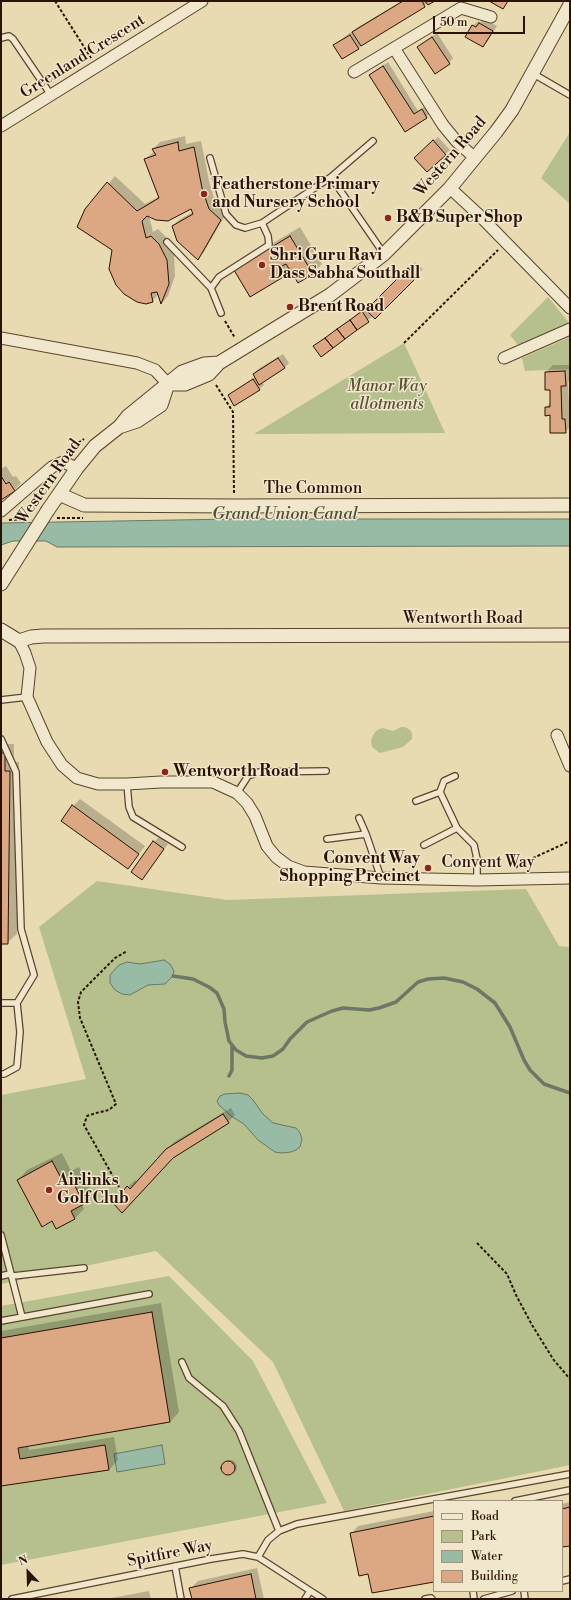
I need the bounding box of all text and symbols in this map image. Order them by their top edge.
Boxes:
scale bar [435,8,527,34]
street label: Greenland Crescent [17,11,149,103]
text: 50 m [440,15,468,30]
street label: Western Road [411,113,491,201]
place label: Featherstone Primary and Nursery School [212,175,380,213]
marker: Featherstone Primary and Nursery School [199,189,209,199]
place label: B&B Super Shop [396,208,523,228]
marker: B&B Super Shop [383,213,393,223]
place label: Shri Guru Ravi Dass Sabha Southall [270,246,420,284]
marker: Shri Guru Ravi Dass Sabha Southall [257,260,267,270]
place label: Brent Road [298,297,384,317]
marker: Brent Road [285,302,295,312]
park label: Manor Way allotments [347,377,427,415]
street label: Western Road [13,436,85,528]
street label: The Common [264,479,362,499]
water label: Grand Union Canal [212,505,358,525]
street label: Wentworth Road [403,609,523,629]
place label: Wentworth Road [173,762,299,782]
marker: Wentworth Road [160,767,170,777]
place label: Convent Way Shopping Precinct [279,849,420,887]
street label: Convent Way [442,853,534,873]
marker: Convent Way Shopping Precinct [423,863,433,873]
place label: Airlinks Golf Club [57,1171,129,1209]
marker: Airlinks Golf Club [44,1185,54,1195]
legend [433,1500,563,1592]
text: Road [471,1509,499,1524]
text: Park [471,1529,496,1544]
street label: Spitfire Way [126,1536,214,1572]
text: Water [471,1549,503,1564]
north arrow [8,1552,48,1592]
text: N [17,1553,30,1569]
text: Building [471,1569,518,1584]

